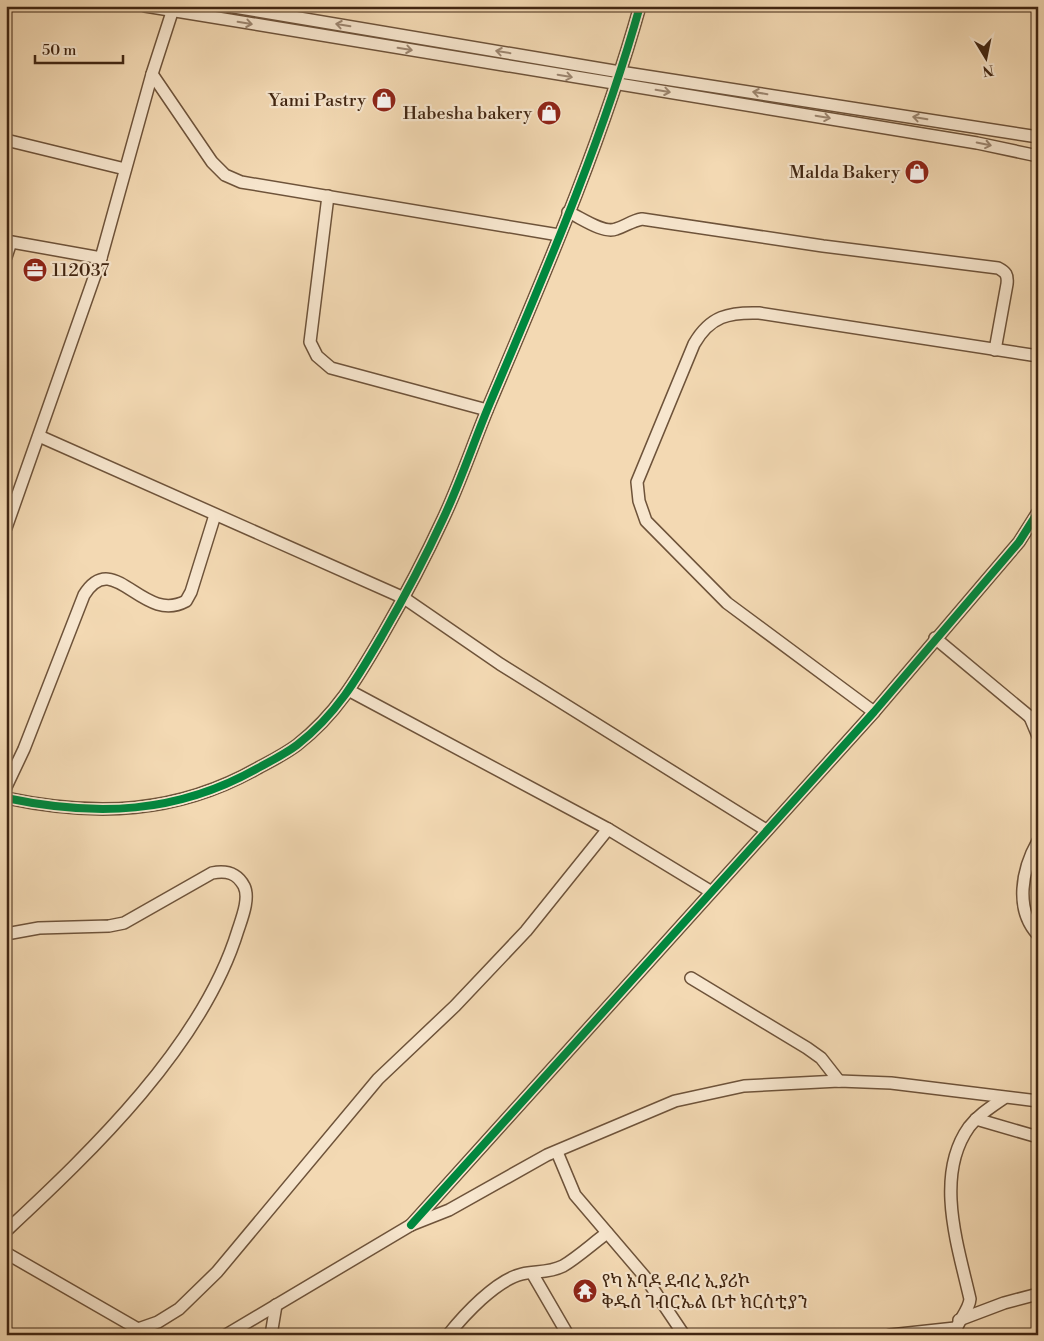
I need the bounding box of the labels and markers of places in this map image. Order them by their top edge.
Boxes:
shop icon: Yami Pastry [371,87,397,113]
place label: Yami Pastry [268,89,366,112]
shop icon: Habesha bakery [536,100,562,126]
place label: Habesha bakery [403,102,532,125]
shop icon: Malda Bakery [904,159,930,185]
place label: Malda Bakery [789,161,900,184]
office icon: 112037 [22,257,48,283]
place label: 112037 [52,259,109,282]
place label: የካ አባዶ ደብረ ኢያሪኮ ቅዱስ ገብርኤል ቤተ ክርስቲያን [602,1270,808,1314]
temple icon: የካ አባዶ ደብረ ኢያሪኮ ቅዱስ ገብርኤል ቤተ ክርስቲያን [572,1278,598,1304]

